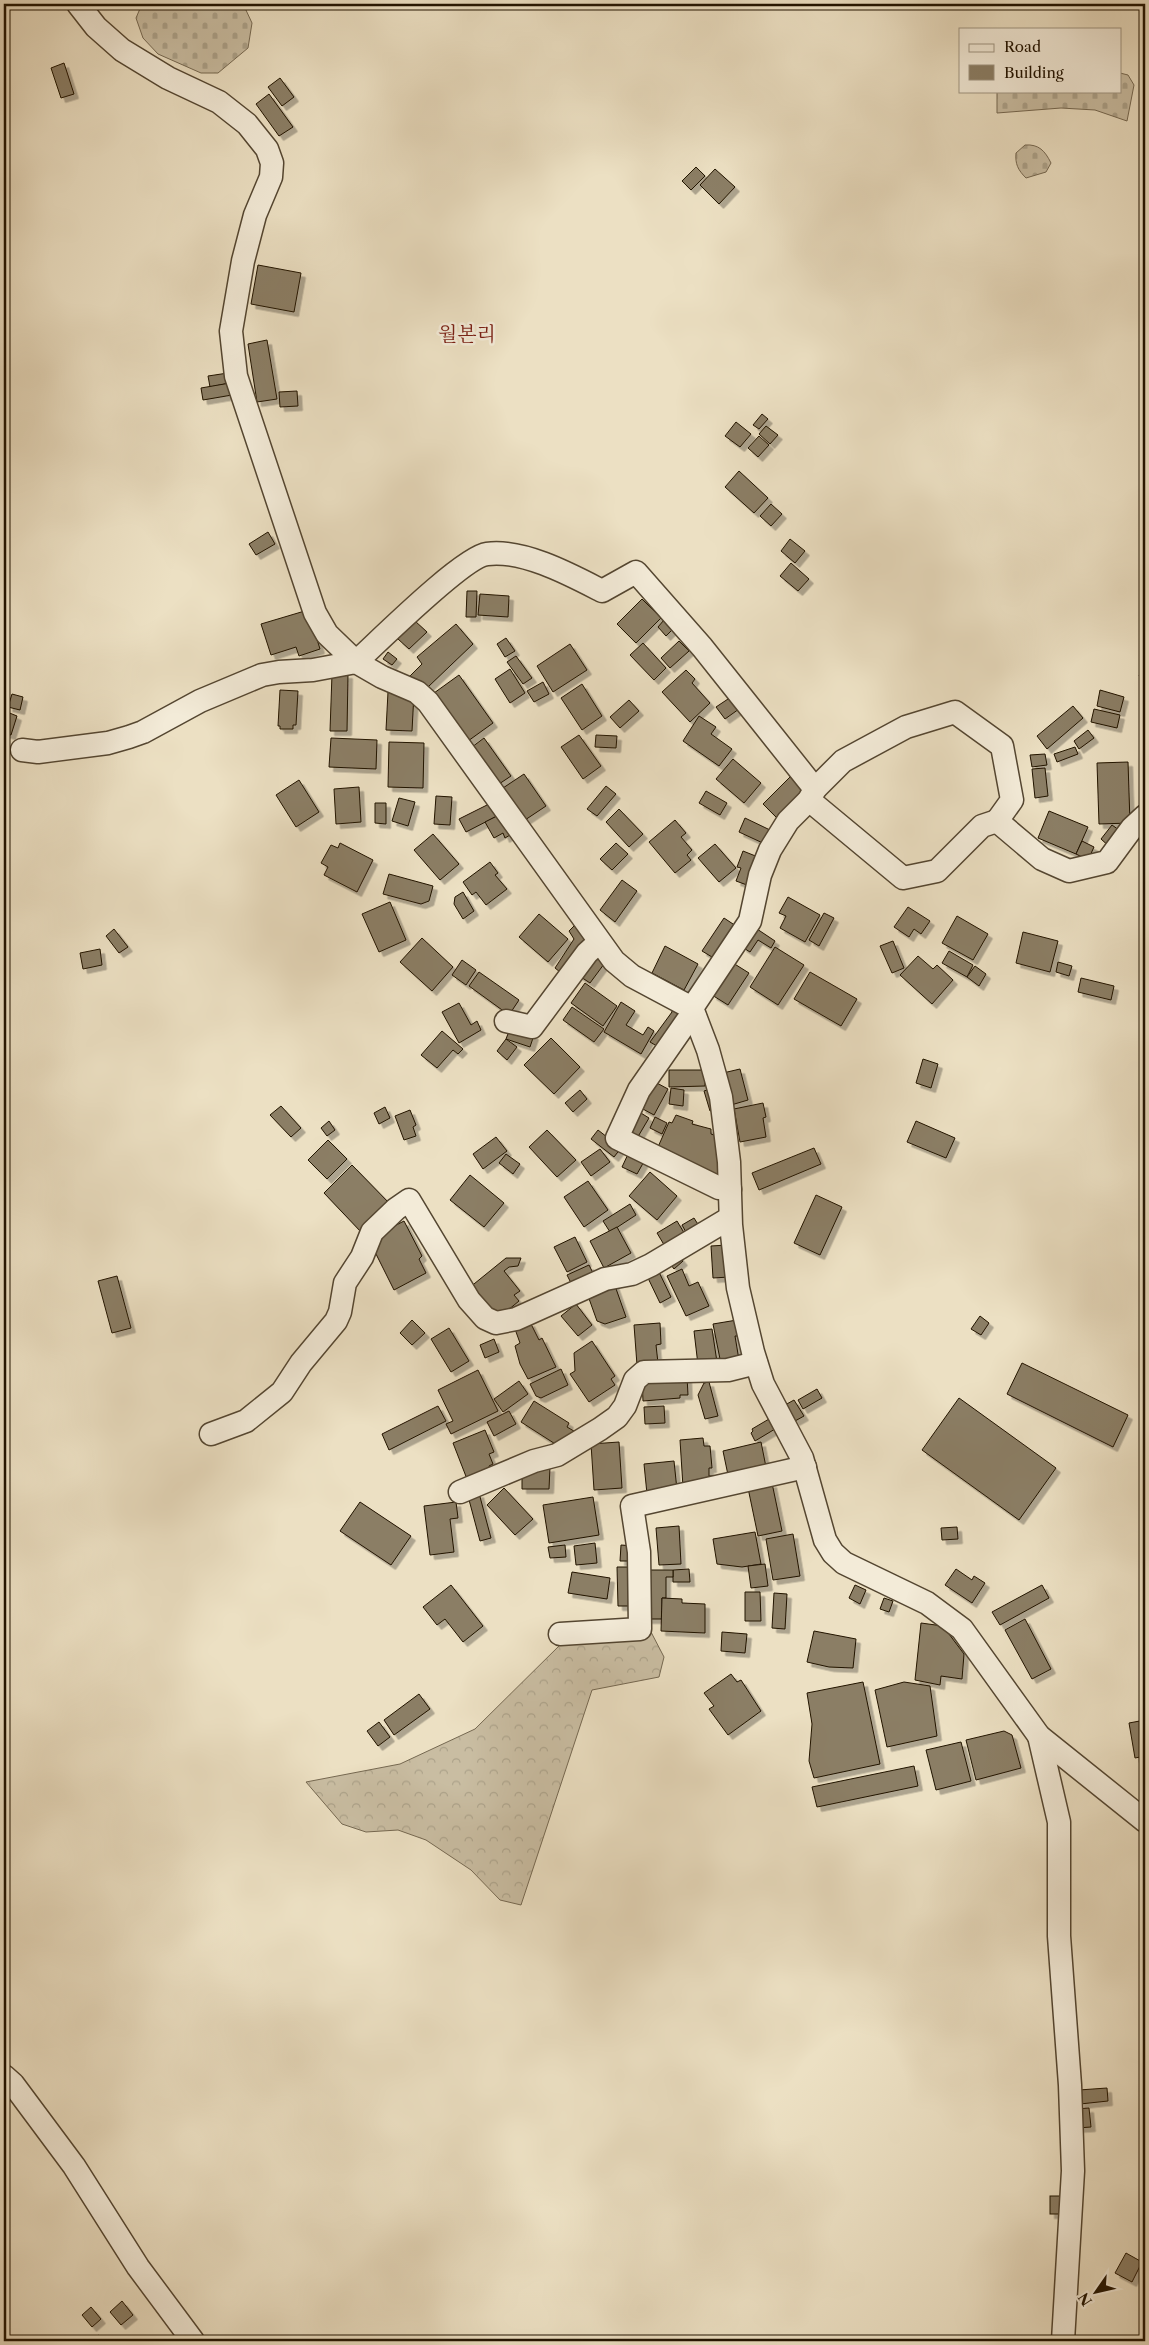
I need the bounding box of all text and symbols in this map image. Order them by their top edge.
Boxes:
legend [959,28,1122,92]
text: Road [1004,37,1041,56]
text: Building [1004,63,1064,82]
district label: 월본리 [438,322,496,346]
north arrow [1072,2268,1122,2318]
text: N [1074,2289,1096,2309]

